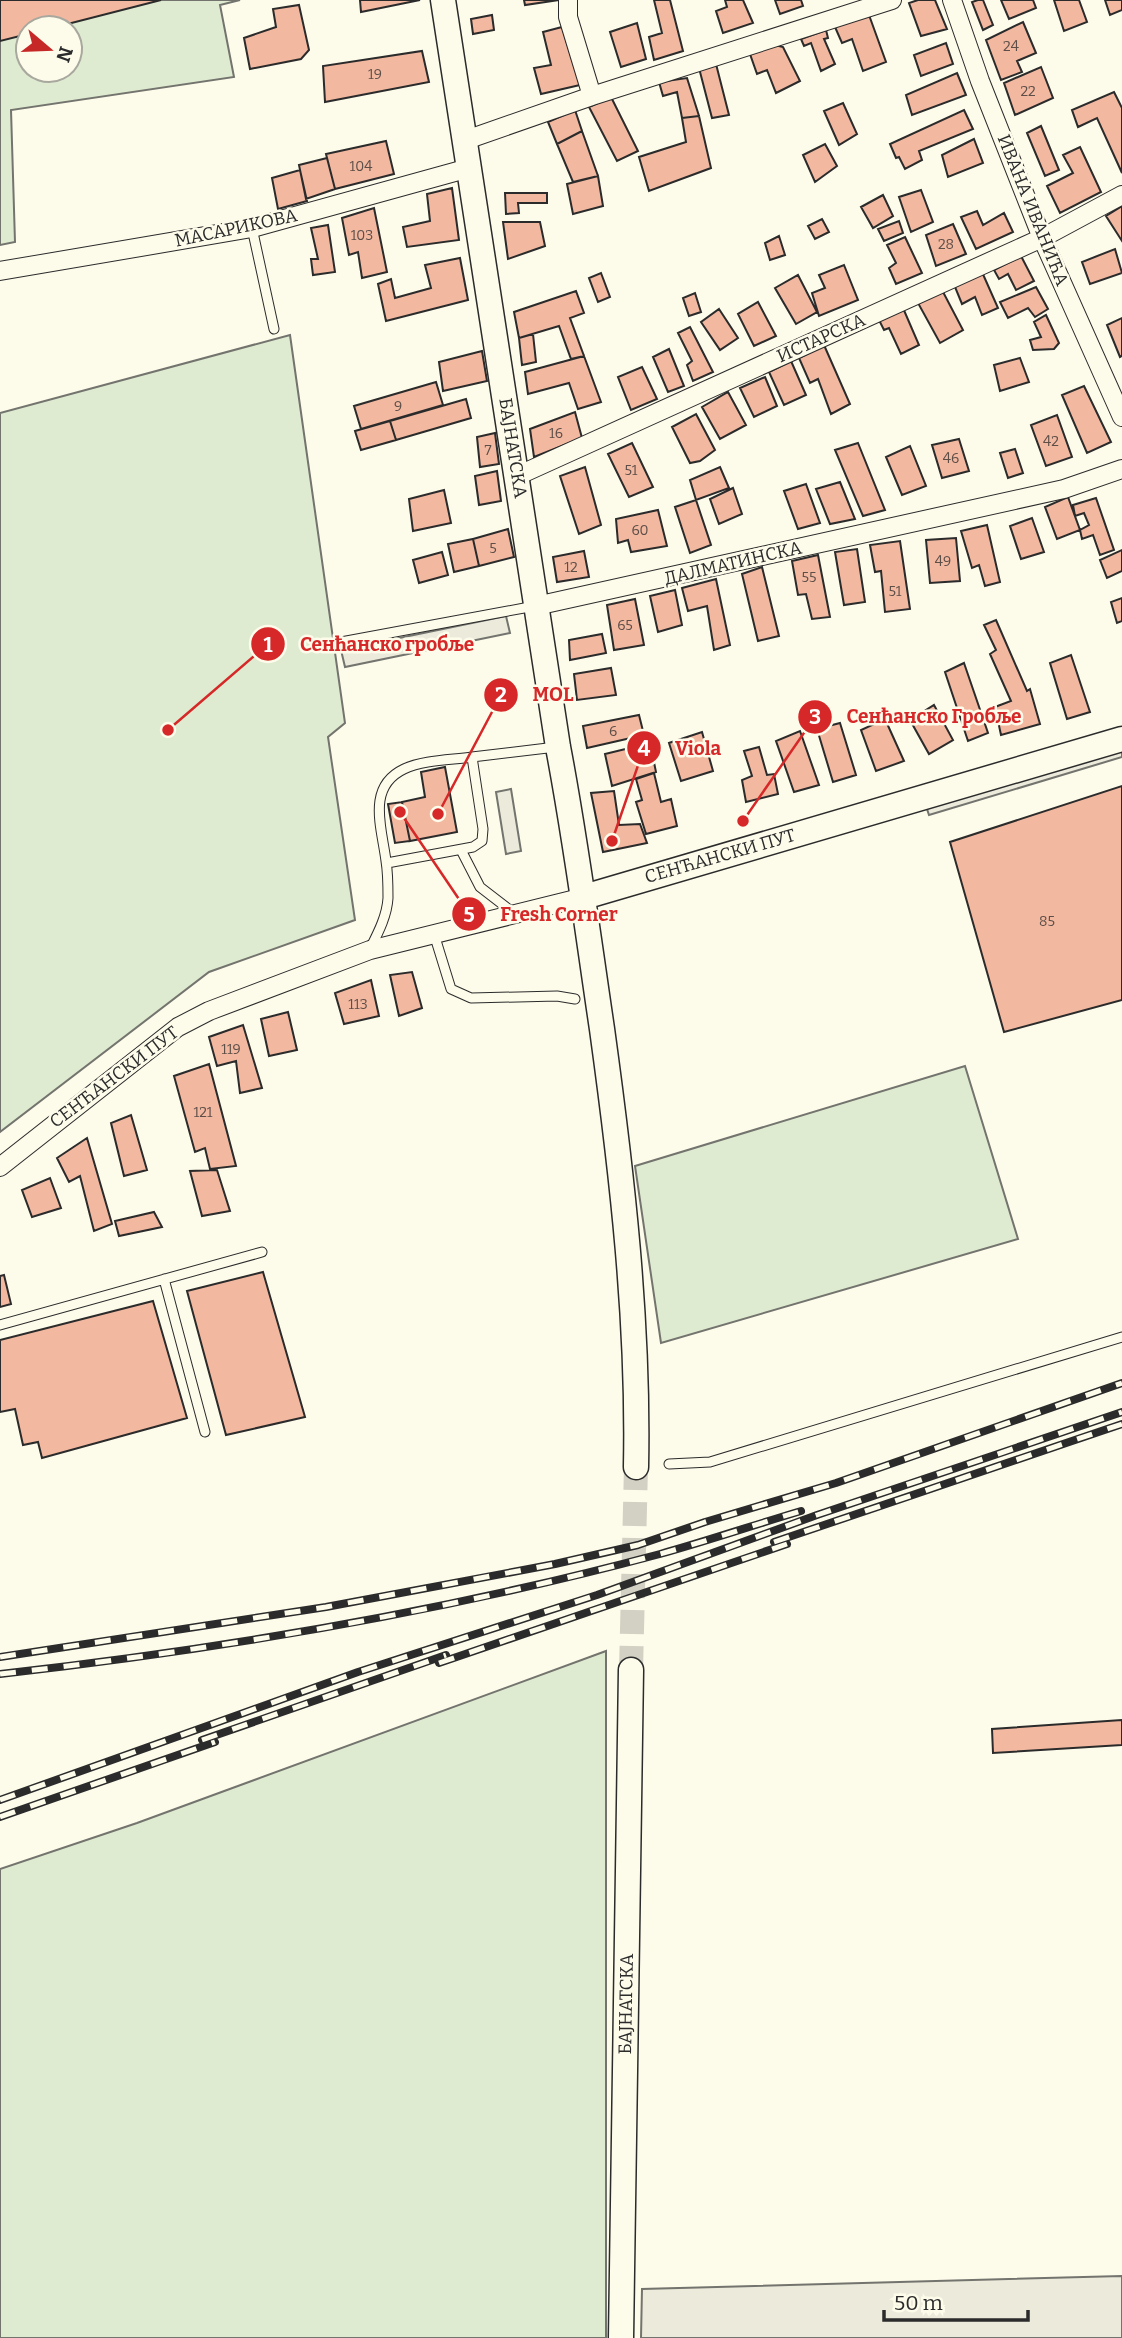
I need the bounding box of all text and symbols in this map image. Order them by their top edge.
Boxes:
north arrow [14,14,84,84]
house number: 24 [1003,38,1019,55]
text: N [51,44,78,65]
house number: 19 [368,66,382,83]
house number: 22 [1020,83,1036,100]
street label: ИВАНА ИВАНИЋА [993,131,1073,289]
house number: 104 [350,158,372,175]
street label: МАСАРИКОВА [173,204,299,252]
house number: 103 [351,227,373,244]
house number: 28 [938,236,954,253]
street label: ИСТАРСКА [773,309,869,367]
street label: БАЈНАТСКА [494,396,532,500]
house number: 9 [394,398,402,415]
house number: 16 [549,425,563,442]
house number: 42 [1043,433,1059,450]
house number: 7 [484,442,492,459]
house number: 46 [943,450,959,467]
house number: 51 [625,462,638,479]
house number: 60 [631,522,649,539]
street label: ДАЛМАТИНСКА [662,536,804,590]
house number: 5 [489,540,497,557]
house number: 49 [935,553,951,570]
house number: 12 [564,559,578,576]
house number: 55 [802,569,816,586]
house number: 51 [889,583,902,600]
house number: 65 [617,617,633,634]
callout: Сенћанско гробље [251,624,488,664]
text: 1 [263,632,273,658]
text: Сенћанско гробље [300,633,474,656]
callout: MOL [484,675,588,715]
text: 2 [495,682,507,708]
text: MOL [532,683,574,706]
callout: Сенћанско Гробље [797,697,1035,737]
text: 3 [809,704,821,730]
text: Сенћанско Гробље [846,705,1022,728]
house number: 6 [609,723,617,740]
callout: Viola [626,728,736,768]
text: 4 [638,736,651,762]
text: Viola [675,737,721,760]
street label: СЕНЋАНСКИ ПУТ [642,824,798,888]
callout: Fresh Corner [451,894,632,934]
text: 5 [463,902,475,928]
text: Fresh Corner [500,903,618,926]
house number: 85 [1039,913,1055,930]
house number: 113 [348,996,368,1013]
street label: СЕНЋАНСКИ ПУТ [45,1021,183,1133]
house number: 119 [221,1041,241,1058]
house number: 121 [194,1104,213,1121]
street label: БАЈНАТСКА [614,1953,638,2055]
scale bar [884,2278,1028,2322]
text: 50 m [894,2290,943,2316]

